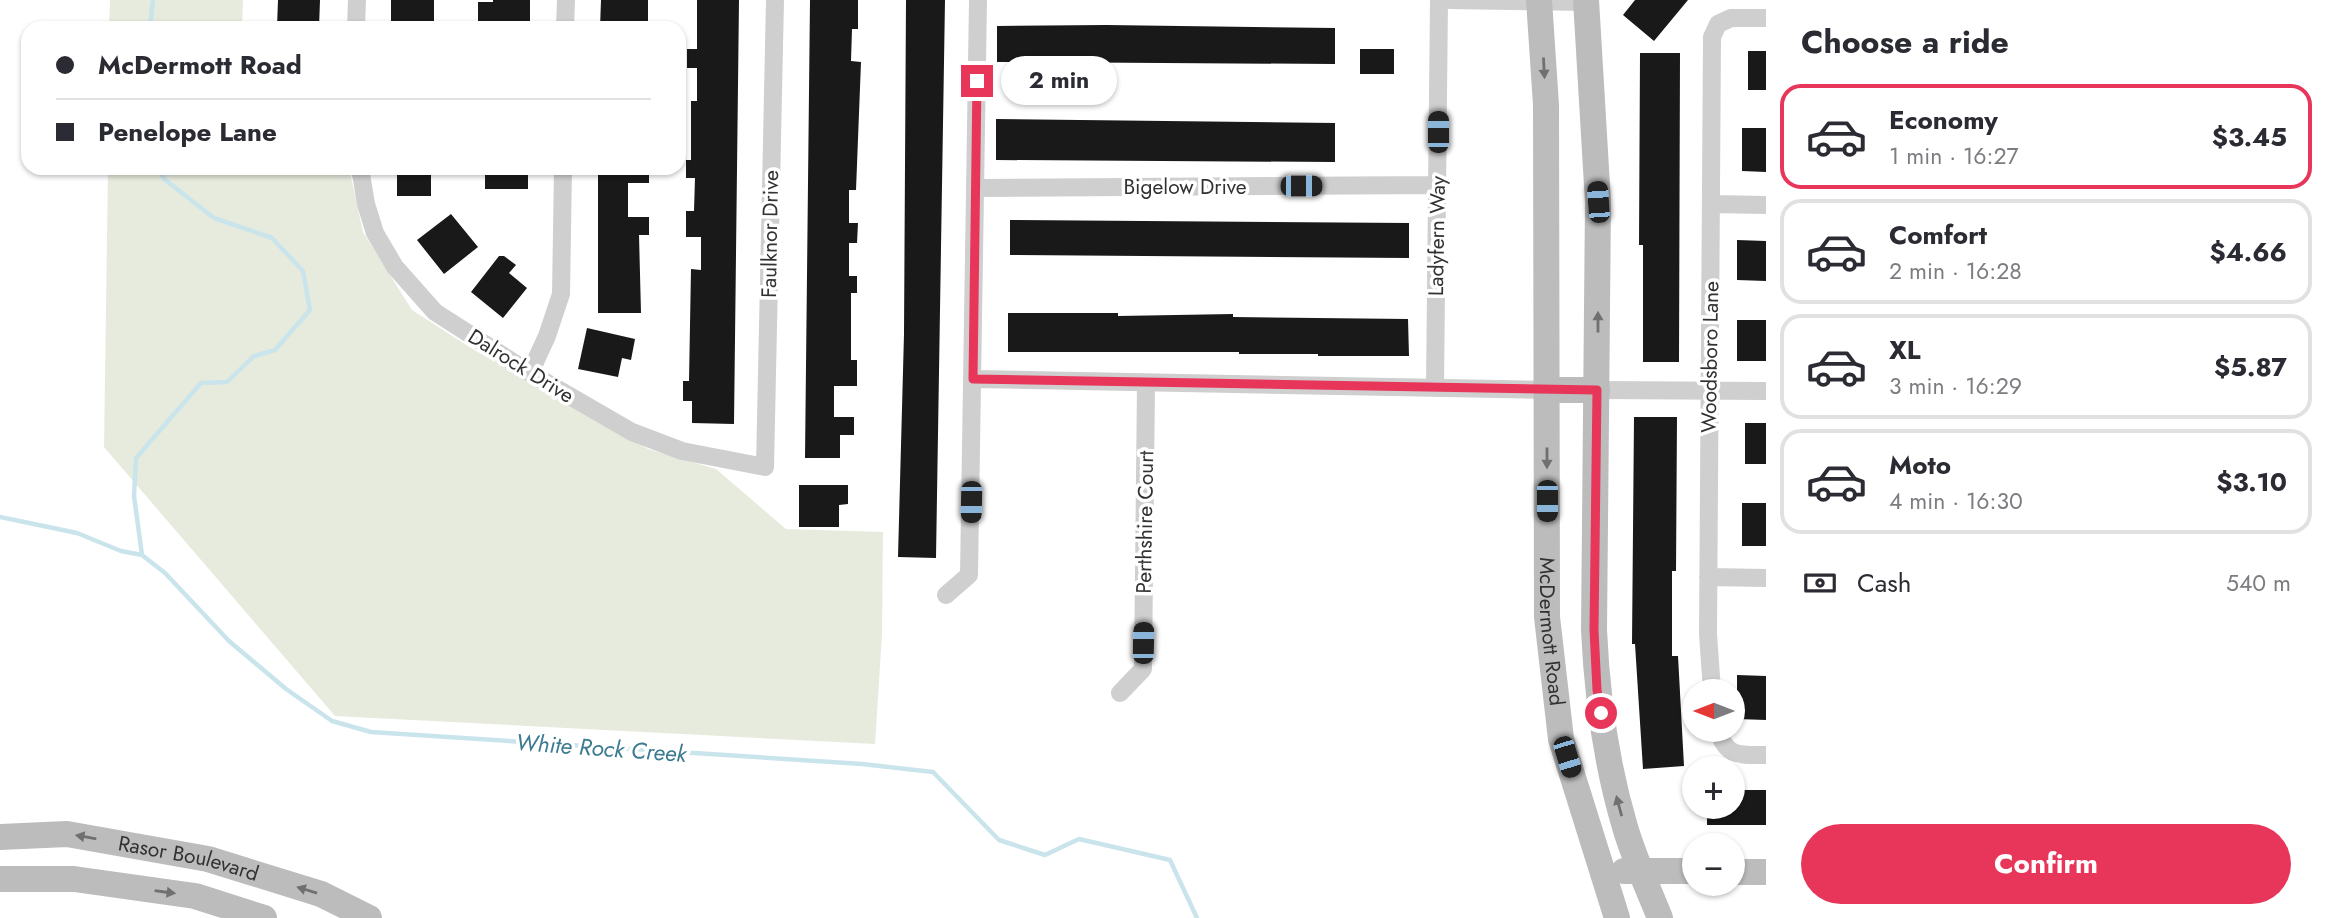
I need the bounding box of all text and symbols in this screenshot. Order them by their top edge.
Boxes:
text: Choose a ride [1801,19,2009,65]
text: McDermott Road [98,46,302,84]
callout: 2 min [1002,56,1117,106]
one-way arrow [1538,57,1549,79]
text: 2 min [1029,63,1089,97]
route end [961,65,993,97]
text: Economy [1889,101,1998,139]
icon: car [1805,105,1868,168]
car [1428,111,1449,153]
text: Penelope Lane [98,113,277,151]
text: $3.45 [2212,118,2287,156]
text: 1 min · 16:27 [1889,139,2019,173]
street label: Faulknor Drive [754,170,786,298]
street label: Bigelow Drive [1123,172,1247,202]
street label: Ladyfern Way [1421,175,1453,296]
car [1281,176,1323,197]
car [1587,180,1610,224]
text: Comfort [1889,216,1987,254]
icon: car [1805,220,1868,283]
text: $4.66 [2210,233,2287,271]
text: 2 min · 16:28 [1889,254,2022,288]
street label: Woodsboro Lane [1694,281,1726,433]
one-way arrow [1592,310,1604,332]
street label: Dalrock Drive [462,322,580,411]
text: XL [1889,331,1921,369]
icon: car [1805,335,1868,398]
text: $5.87 [2214,348,2287,386]
text: 3 min · 16:29 [1889,369,2022,403]
text: Moto [1889,446,1951,484]
one-way arrow [1541,447,1553,469]
street label: Perthshire Court [1129,450,1161,594]
icon: car [1805,450,1868,513]
text: $3.10 [2216,463,2287,501]
car [1537,480,1558,522]
car [961,481,982,523]
text: 4 min · 16:30 [1889,484,2023,518]
street label: McDermott Road [1532,557,1572,707]
icon: cash [1801,564,1839,602]
text: Cash [1857,564,1911,602]
text: 540 m [2226,566,2291,600]
car [1133,622,1154,664]
north arrow [1682,679,1745,742]
map controls [1682,679,1745,896]
route start [1585,697,1617,729]
water label: White Rock Creek [515,725,689,771]
car [1551,734,1584,780]
button: + [1682,756,1745,819]
one-way arrow [1613,795,1624,817]
button: Confirm [1801,824,2291,904]
street label: Rasor Boulevard [116,828,263,889]
one-way arrow [75,832,97,843]
button: − [1682,833,1745,896]
one-way arrow [296,884,317,894]
one-way arrow [155,887,177,898]

